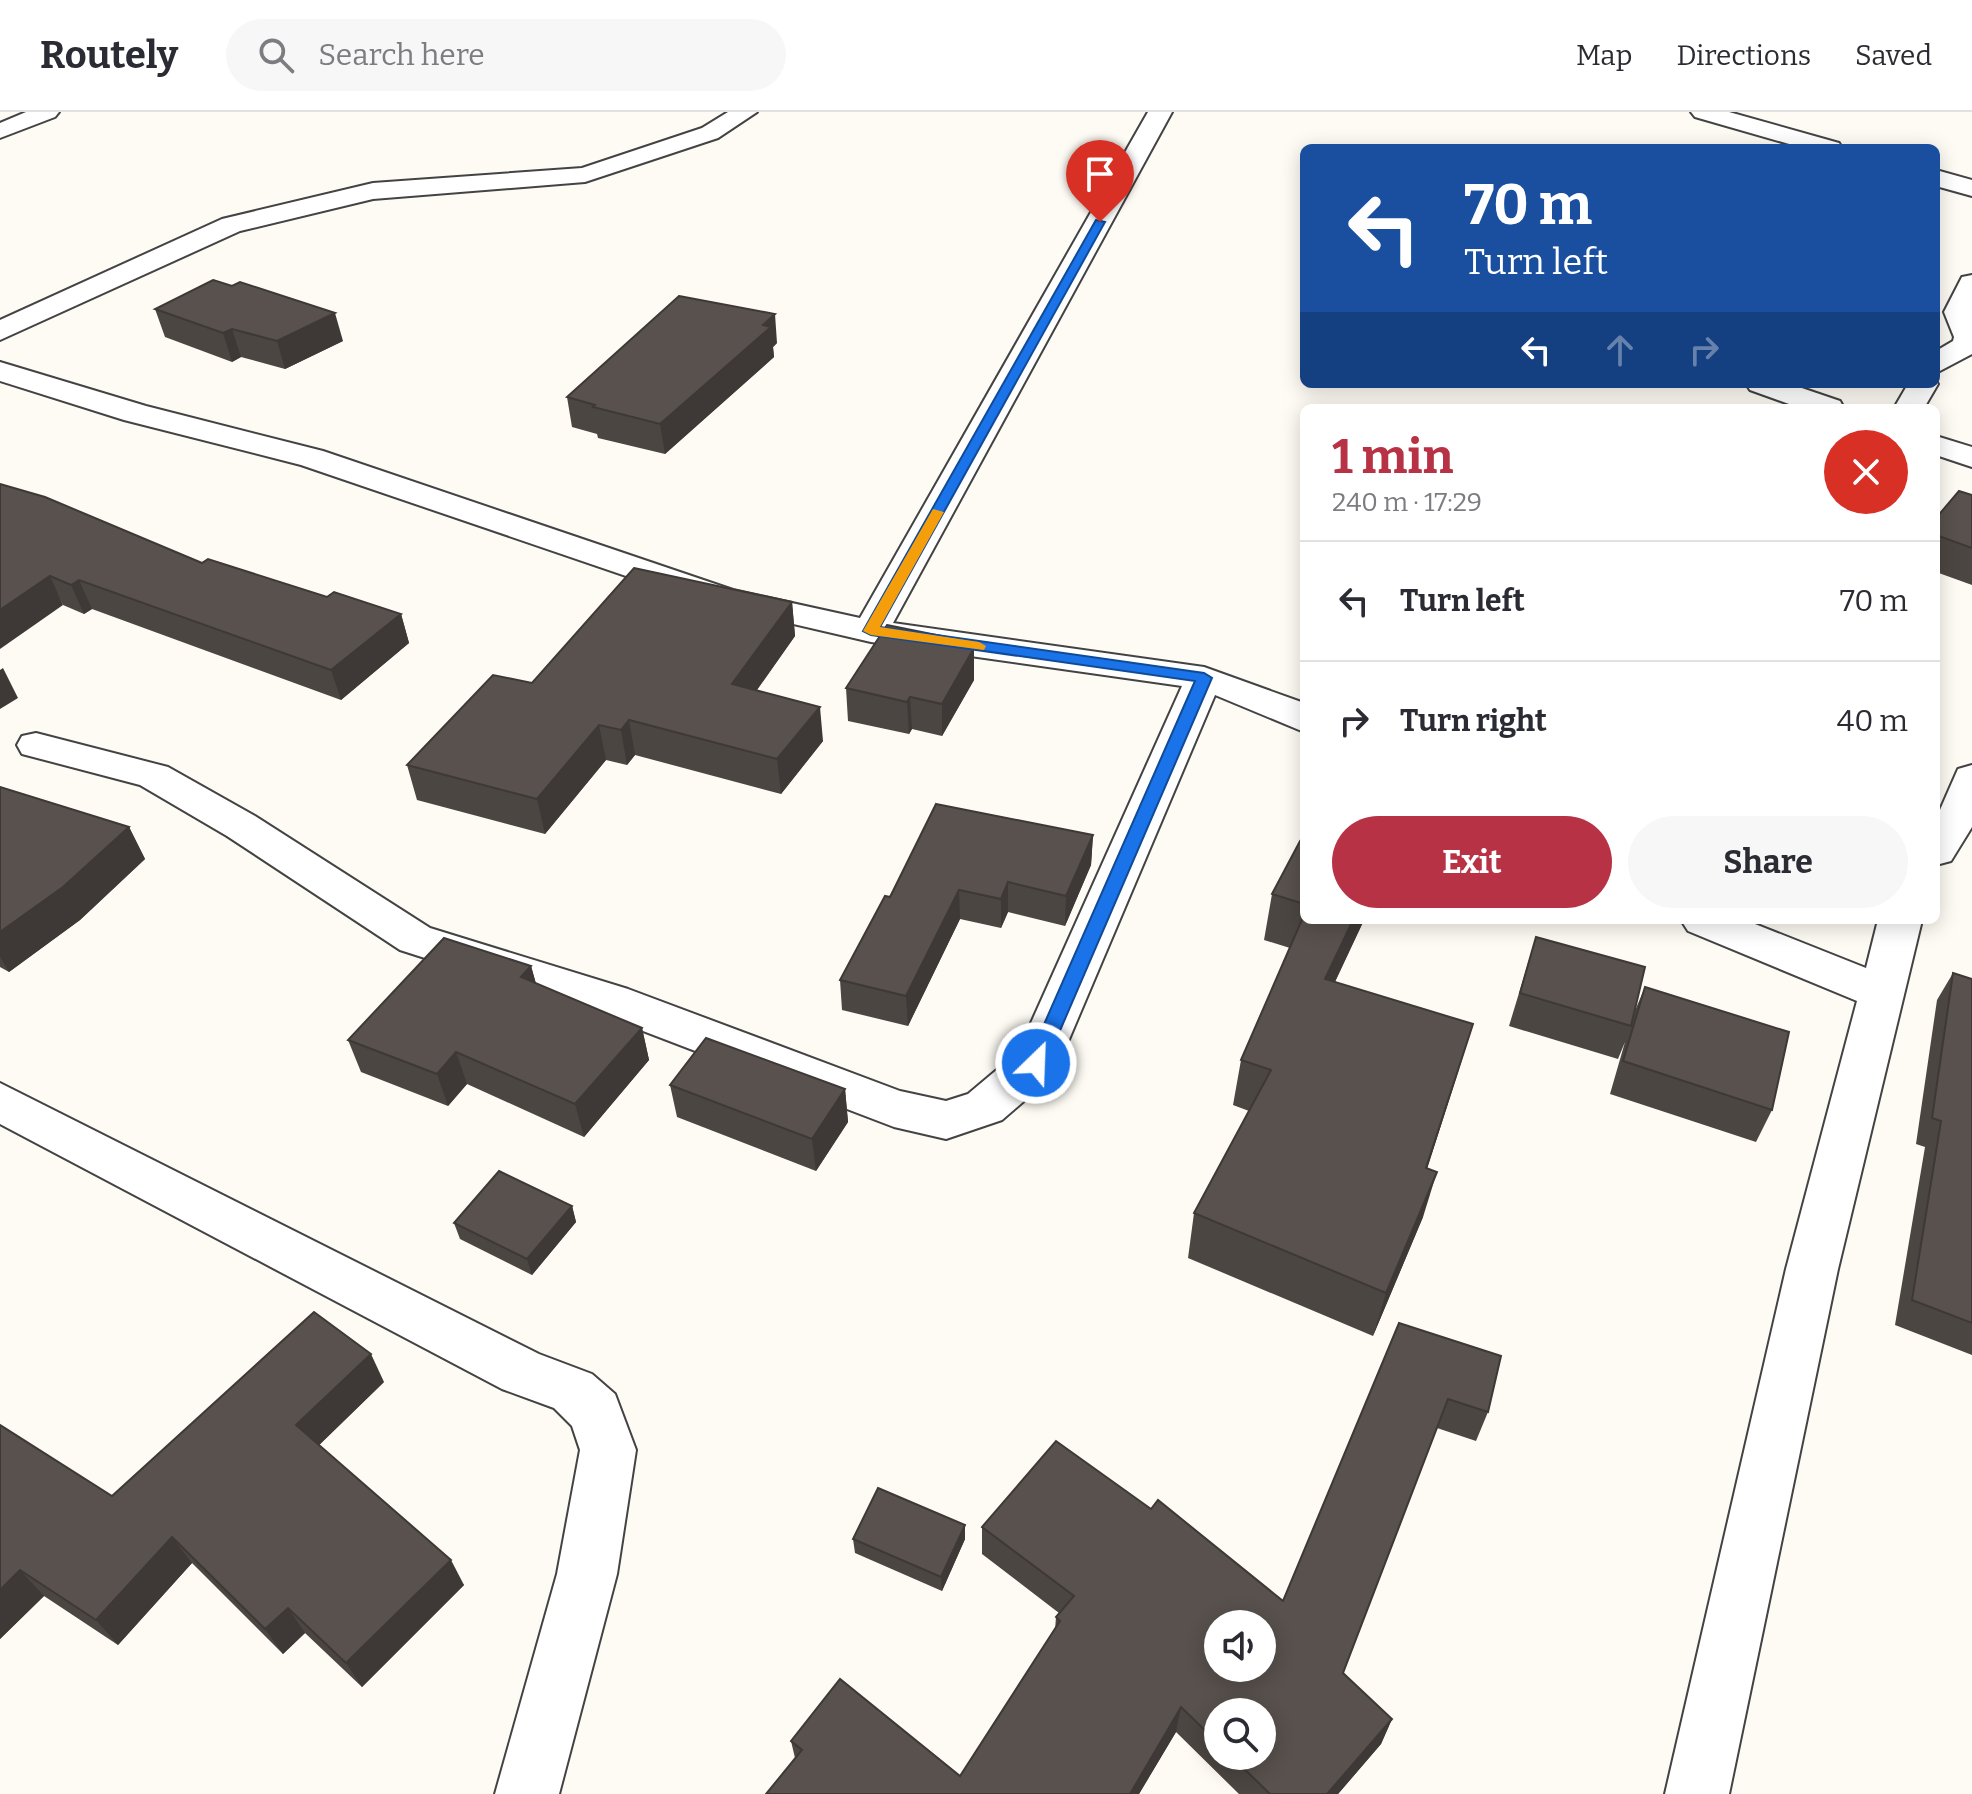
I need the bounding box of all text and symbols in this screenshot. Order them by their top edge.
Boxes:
search box [226,19,786,91]
text: Routely [40,32,178,78]
icon: search [254,33,298,77]
text: Search here [318,37,485,73]
text: Map [1576,39,1632,72]
text: Directions [1676,39,1811,72]
text: Saved [1855,39,1932,72]
pin [1066,140,1134,222]
icon: arrive [1078,152,1122,196]
text: 70 m [1464,172,1592,239]
icon: left [1332,176,1436,280]
text: Turn left [1464,240,1608,284]
icon: left [1514,328,1558,372]
icon: ahead [1598,328,1642,372]
icon: right [1682,328,1726,372]
text: 1 min [1332,428,1453,486]
button: close [1824,430,1908,514]
text: 240 m · 17:29 [1332,487,1482,518]
icon: left [1332,579,1376,623]
text: Turn left [1400,583,1525,619]
text: 70 m [1840,583,1908,619]
icon: right [1332,699,1376,743]
text: Turn right [1400,703,1547,739]
text: 40 m [1837,703,1908,739]
button: Exit [1332,816,1612,908]
button: Share [1628,816,1908,908]
position arrow [994,1021,1078,1105]
map controls [1204,1610,1276,1770]
button: sound [1204,1610,1276,1682]
button: search [1204,1698,1276,1770]

